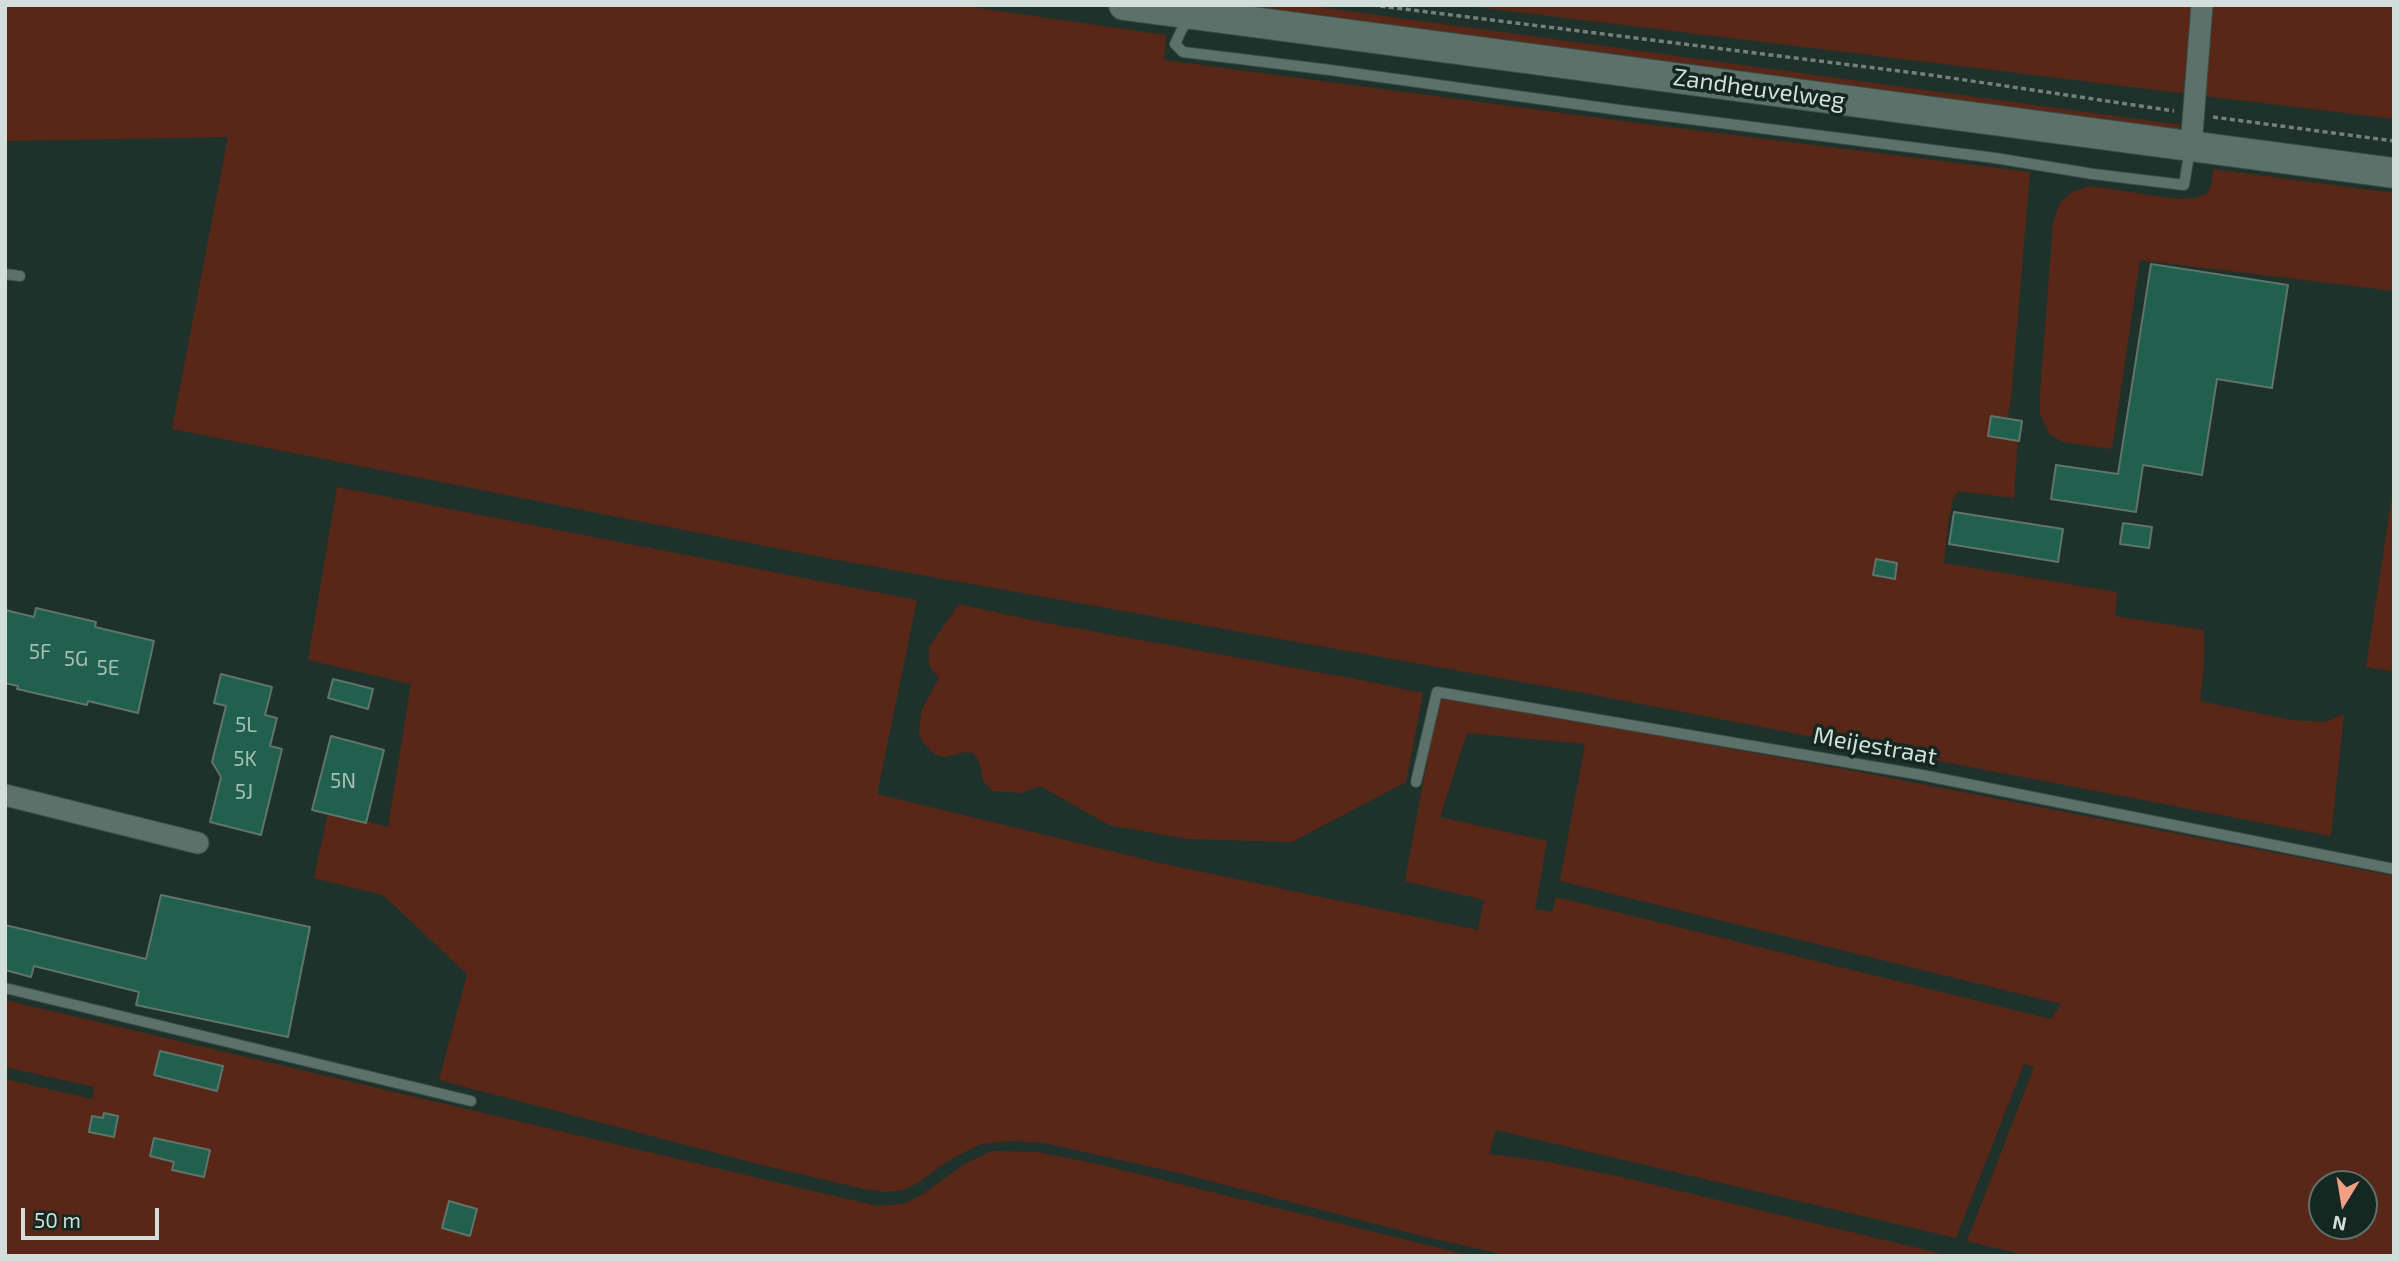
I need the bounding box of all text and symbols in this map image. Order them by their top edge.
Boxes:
street label: Zandheuvelweg [1671,63,1847,115]
house number: 5F [29,639,51,665]
house number: 5G [64,646,88,672]
house number: 5E [96,655,120,681]
house number: 5L [235,712,257,738]
street label: Meijestraat [1811,721,1939,771]
house number: 5K [233,746,257,772]
house number: 5N [330,768,356,794]
house number: 5J [235,779,253,805]
north arrow [2308,1170,2378,1240]
scale bar [24,1194,163,1238]
text: 50 m [34,1207,81,1232]
text: N [2330,1212,2348,1237]

